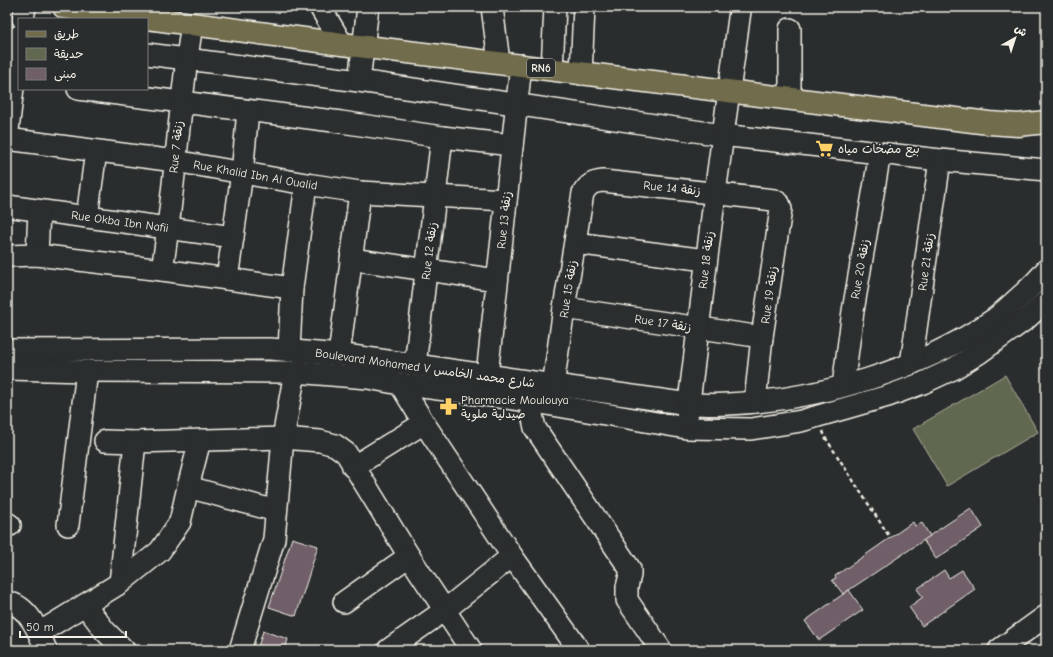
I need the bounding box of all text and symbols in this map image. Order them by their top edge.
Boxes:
legend [18,18,148,90]
north arrow [995,18,1035,58]
text: ش [1012,22,1030,39]
text: طريق [54,27,79,41]
text: حديقة [54,47,83,61]
road number: RN6 [527,59,555,77]
text: مبنى [54,67,77,82]
street label: Rue 7 زنقة [166,120,186,174]
supermarket icon: بيع مضخات مياه [815,139,835,159]
place label: بيع مضخات مياه [838,142,920,158]
street label: Rue Khalid Ibn Al Oualid [192,157,318,193]
street label: Rue 14 زنقة [643,178,701,198]
street label: Rue 13 زنقة [494,191,514,249]
street label: Rue Okba Ibn Nafii [70,208,170,235]
street label: Rue 12 زنقة [419,221,439,281]
street label: Rue 18 زنقة [696,230,716,290]
street label: Rue 21 زنقة [915,232,937,292]
street label: Rue 20 زنقة [848,238,872,300]
street label: Rue 15 زنقة [557,259,579,319]
street label: Rue 19 زنقة [758,265,780,325]
street label: Rue 17 زنقة [634,312,692,334]
street label: Boulevard Mohamed V شارع محمد الخامس [314,346,536,392]
place label: Pharmacie Moulouya صيدلية ملوية [461,393,569,422]
pharmacy icon: Pharmacie Moulouya صيدلية ملوية [438,397,458,417]
scale bar [20,613,126,639]
text: 50 m [26,620,54,634]

